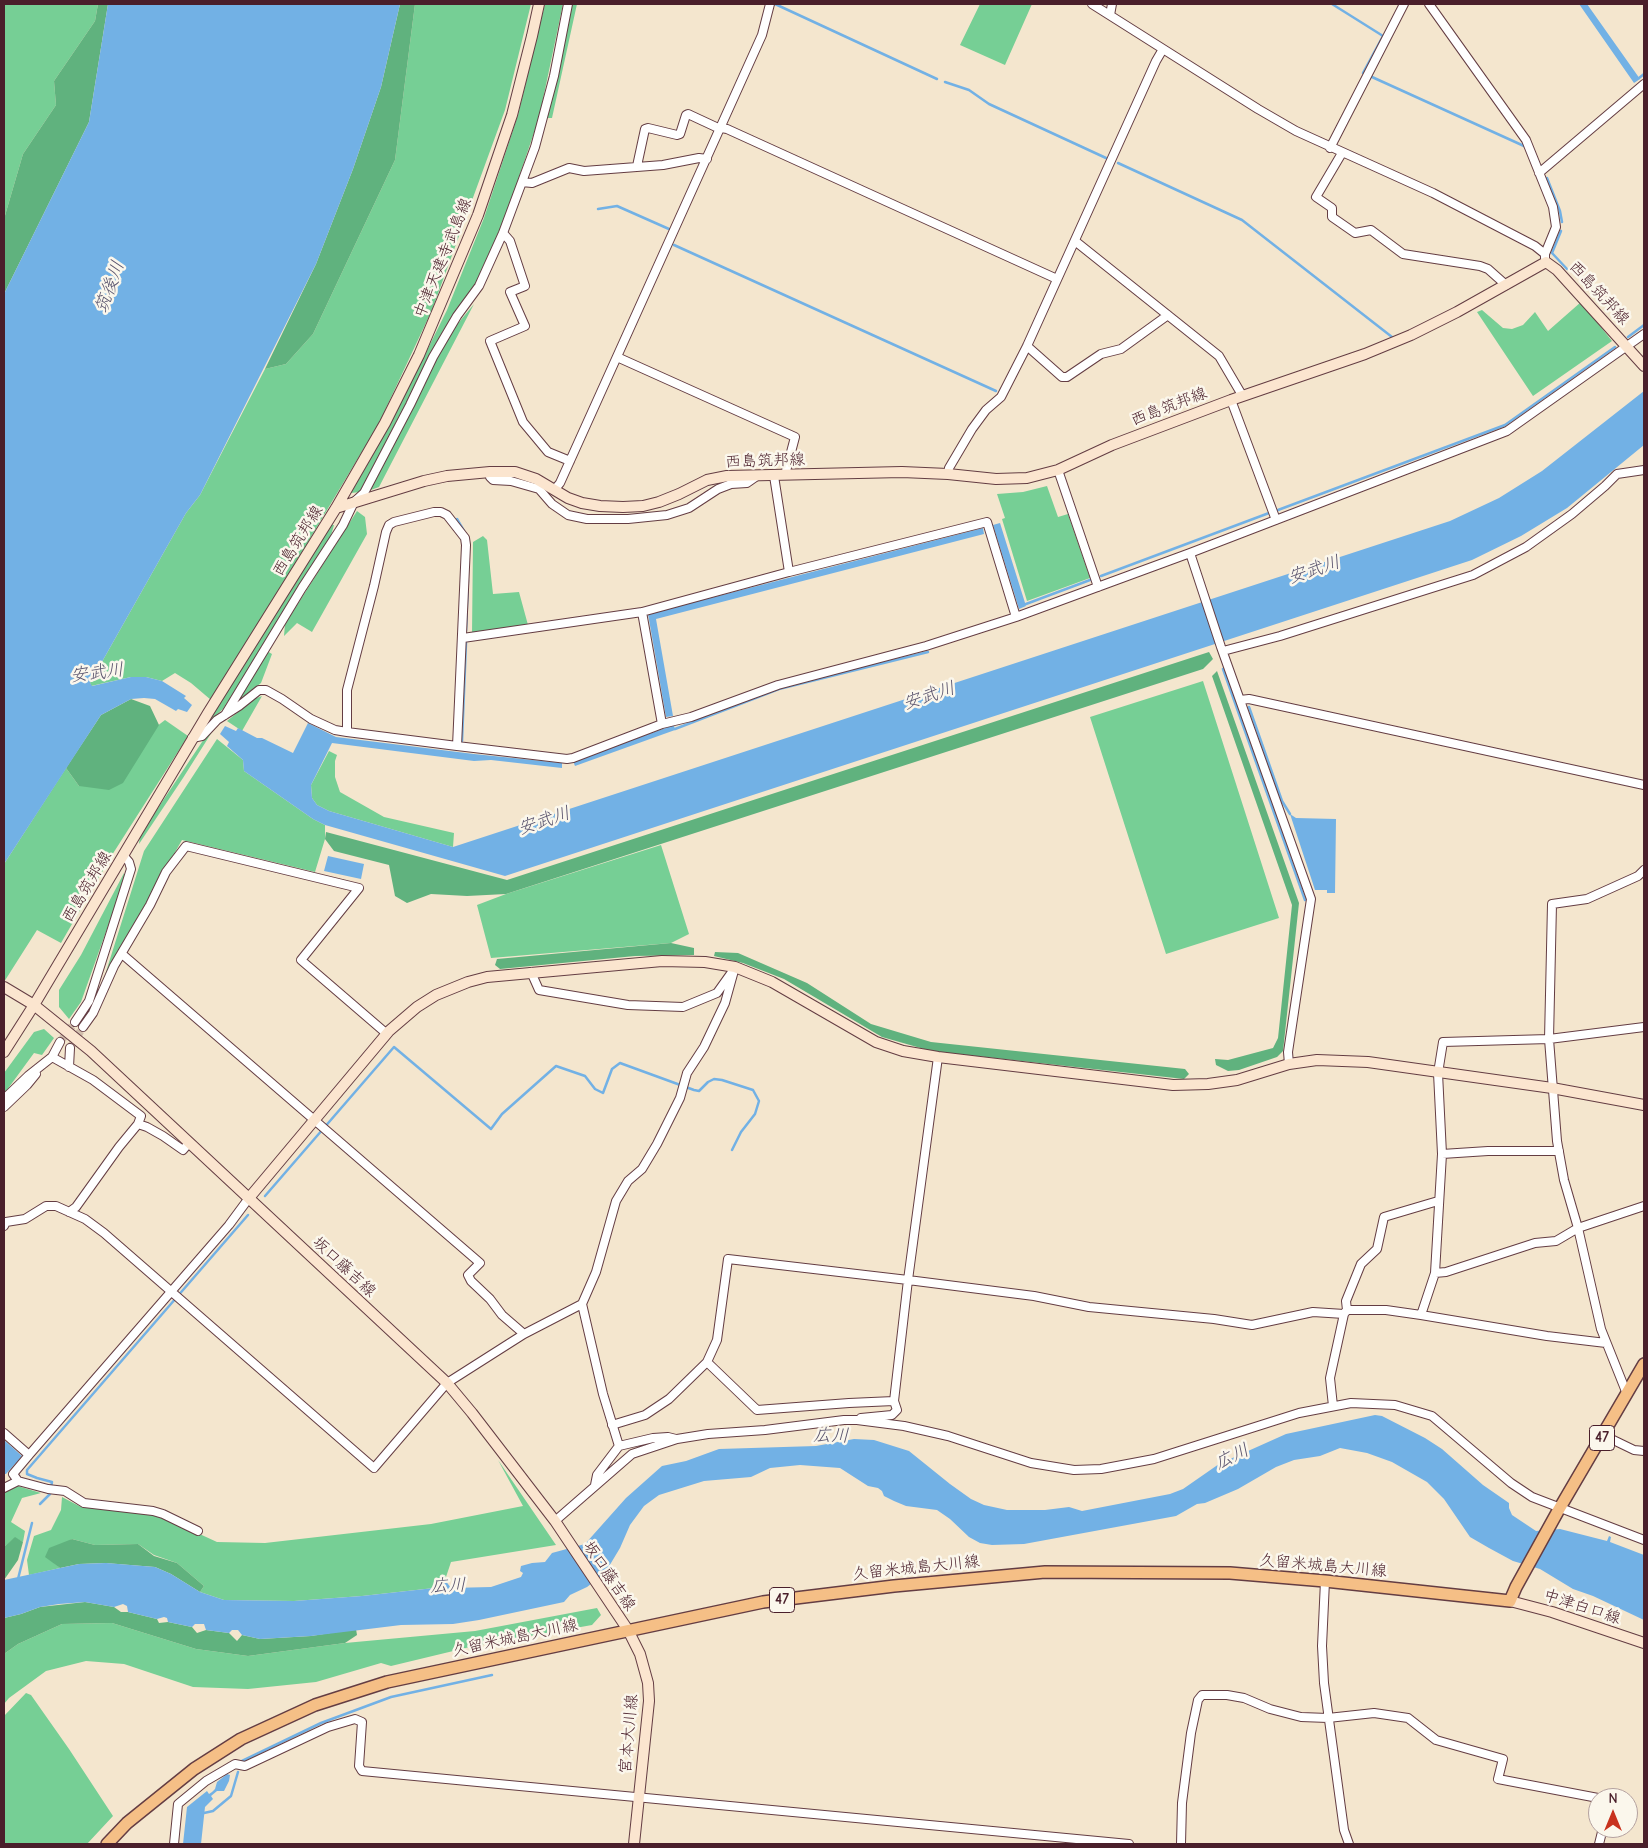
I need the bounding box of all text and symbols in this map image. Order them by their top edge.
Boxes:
street label: 中津天建寺武島線 [410,195,476,321]
street label: 西島筑邦線 [1565,257,1633,329]
water label: 筑後川 [91,258,129,316]
street label: 西島筑邦線 [1128,384,1210,430]
street label: 西島筑邦線 [725,450,805,472]
street label: 西島筑邦線 [269,502,327,580]
water label: 安武川 [1285,551,1343,589]
water label: 安武川 [69,659,125,687]
water label: 安武川 [900,677,958,715]
water label: 安武川 [515,802,573,840]
street label: 西島筑邦線 [58,848,116,926]
street label: 坂口藤吉線 [308,1233,380,1301]
water label: 広川 [813,1425,849,1447]
road number: 47 [1590,1426,1614,1450]
water label: 広川 [1211,1439,1253,1475]
street label: 坂口藤吉線 [579,1537,639,1615]
street label: 久留米城島大川線 [1258,1551,1388,1581]
street label: 久留米城島大川線 [851,1552,981,1584]
water label: 広川 [430,1575,466,1597]
street label: 中津白口線 [1541,1586,1623,1628]
road number: 47 [770,1588,794,1612]
street label: 久留米城島大川線 [450,1615,580,1661]
street label: 宮本大川線 [616,1693,642,1775]
north arrow [1588,1788,1638,1838]
text: N [1608,1790,1618,1807]

